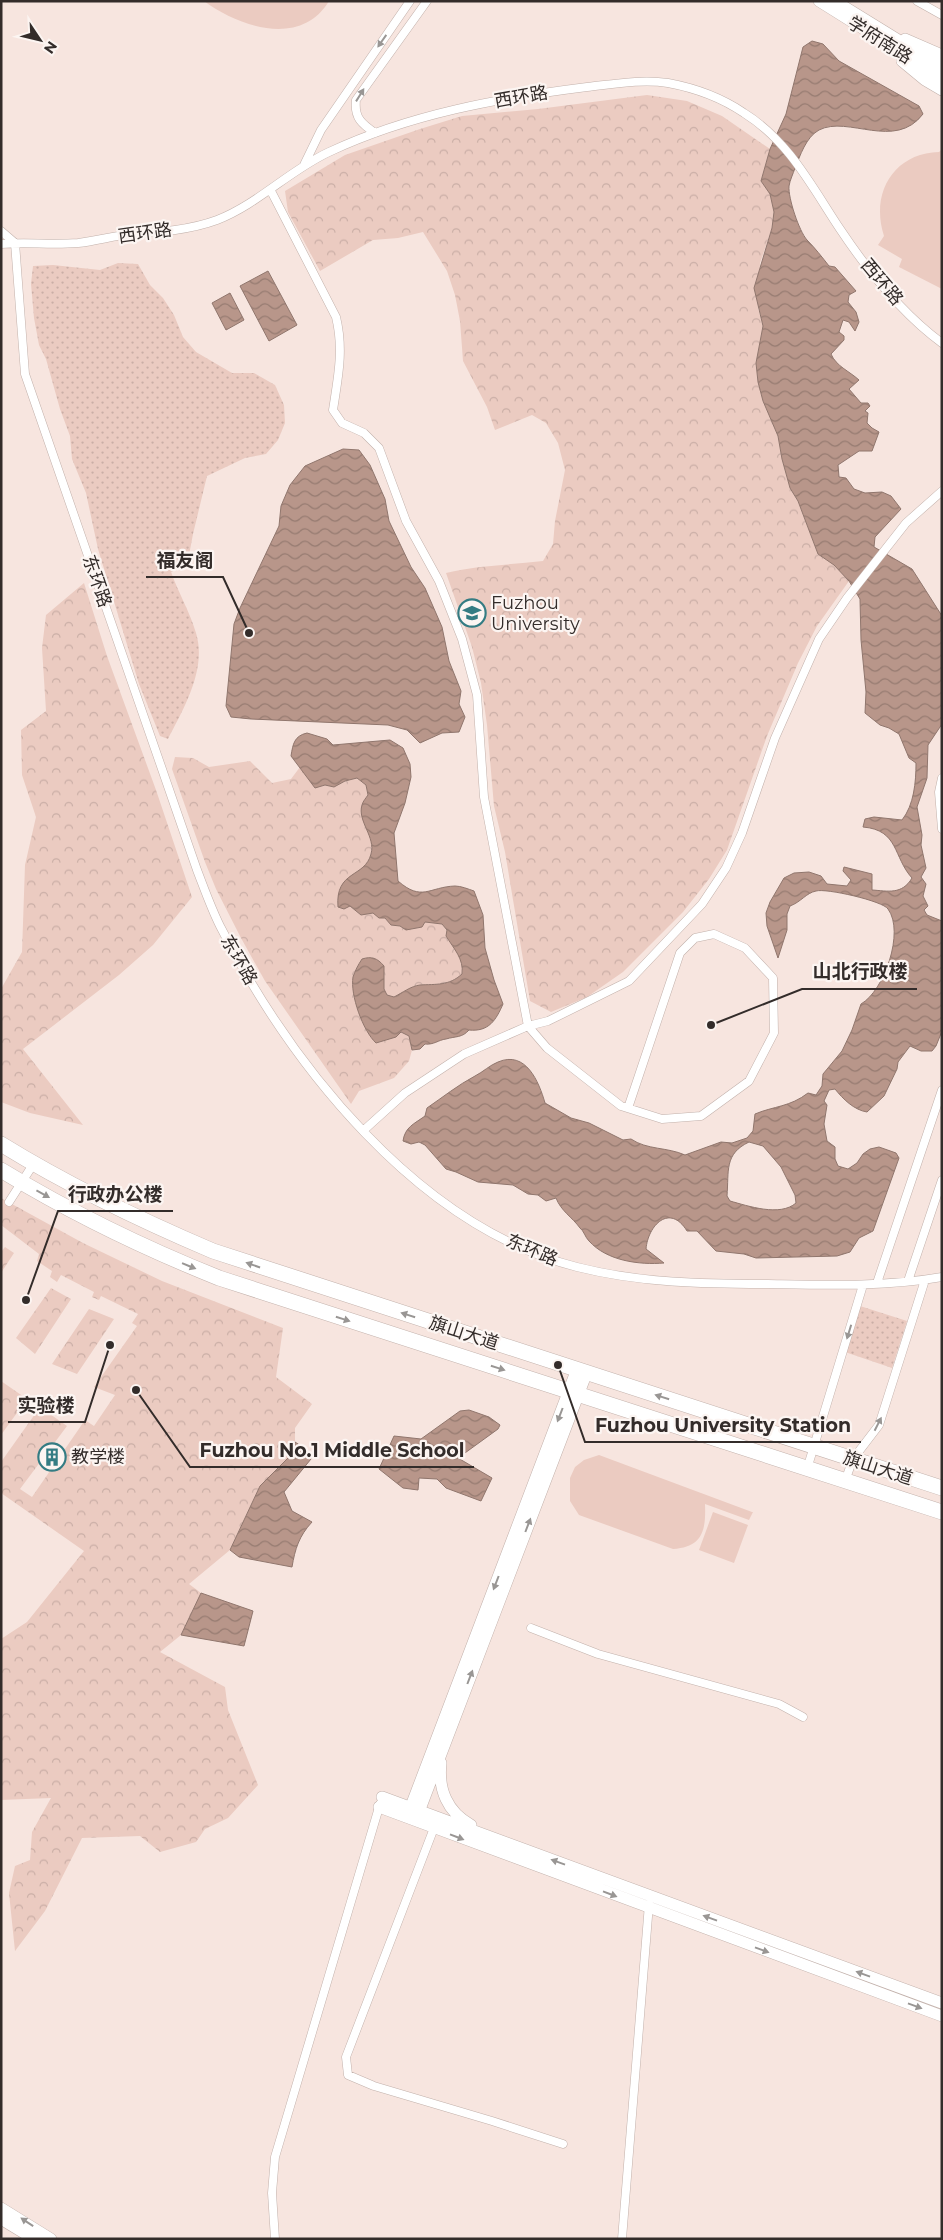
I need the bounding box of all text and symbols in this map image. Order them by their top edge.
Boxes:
street label: 学府南路 [844,12,916,68]
north arrow [15,15,65,65]
one-way arrow [377,34,387,48]
text: N [40,38,61,57]
street label: 西环路 [493,81,549,113]
one-way arrow [356,88,365,102]
street label: 西环路 [117,218,173,248]
street label: 西环路 [856,254,908,310]
callout: 福友阁 [146,543,223,577]
text: 福友阁 [156,549,214,572]
street label: 东环路 [78,552,116,610]
place label: Fuzhou University [491,592,580,635]
school or university icon: Fuzhou University [457,598,487,628]
street label: 东环路 [216,931,262,989]
callout: 山北行政楼 [802,955,917,989]
text: 山北行政楼 [812,960,908,983]
callout: 行政办公楼 [58,1177,173,1211]
text: 行政办公楼 [67,1183,163,1206]
one-way arrow [37,1190,50,1199]
street label: 东环路 [503,1229,561,1271]
one-way arrow [246,1260,261,1268]
one-way arrow [182,1262,197,1270]
one-way arrow [400,1311,415,1319]
street label: 旗山大道 [426,1311,502,1355]
one-way arrow [335,1315,350,1323]
one-way arrow [844,1324,852,1339]
one-way arrow [490,1365,505,1372]
callout: 实验楼 [8,1388,85,1422]
one-way arrow [655,1393,670,1401]
text: 实验楼 [17,1394,75,1417]
one-way arrow [556,1408,564,1423]
callout: Fuzhou University Station [585,1408,861,1442]
text: Fuzhou University Station [595,1414,851,1437]
one-way arrow [874,1417,882,1431]
callout: Fuzhou No.1 Middle School [190,1433,474,1467]
text: Fuzhou No.1 Middle School [200,1439,464,1462]
building icon: 教学楼 [37,1442,67,1472]
place label: 教学楼 [71,1446,125,1468]
street label: 旗山大道 [840,1446,916,1490]
one-way arrow [525,1518,532,1533]
one-way arrow [492,1576,500,1591]
one-way arrow [466,1669,474,1684]
one-way arrow [450,1834,465,1841]
one-way arrow [550,1858,565,1866]
one-way arrow [602,1891,617,1898]
one-way arrow [703,1914,718,1921]
one-way arrow [755,1946,770,1954]
one-way arrow [855,1970,870,1978]
one-way arrow [907,2003,922,2010]
one-way arrow [20,2217,34,2227]

